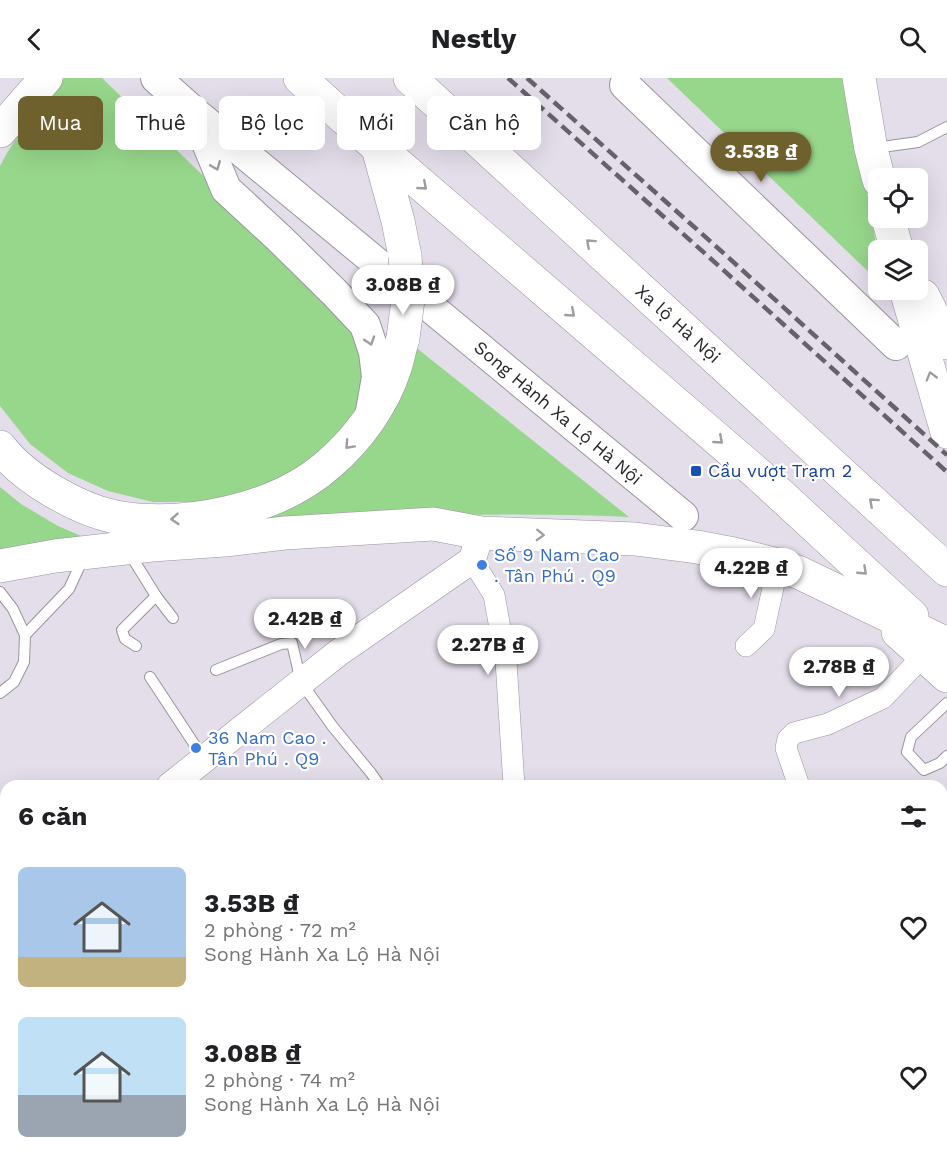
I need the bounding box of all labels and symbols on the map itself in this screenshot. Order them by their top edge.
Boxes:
pin: 3.53B ₫ [706,132,816,183]
one-way arrow [209,159,221,170]
one-way arrow [416,179,427,190]
one-way arrow [586,239,596,250]
pin: 3.08B ₫ [348,265,458,316]
street label: Xa lộ Hà Nội [632,280,725,367]
one-way arrow [564,306,575,317]
one-way arrow [363,335,375,346]
street label: Song Hành Xa Lộ Hà Nội [470,336,646,489]
one-way arrow [926,371,938,382]
one-way arrow [712,433,723,444]
one-way arrow [345,438,356,448]
place label: Cầu vượt Trạm 2 [708,460,852,481]
marker: Cầu vượt Trạm 2 [689,464,703,478]
one-way arrow [869,498,880,509]
one-way arrow [170,513,179,526]
one-way arrow [535,529,544,542]
place label: Số 9 Nam Cao . Tân Phú . Q9 [494,544,620,586]
pin: 4.22B ₫ [696,548,806,599]
marker: Số 9 Nam Cao . Tân Phú . Q9 [475,558,489,572]
one-way arrow [857,564,867,575]
pin: 2.42B ₫ [250,599,360,650]
pin: 2.27B ₫ [433,625,543,676]
pin: 2.78B ₫ [784,647,894,698]
place label: 36 Nam Cao . Tân Phú . Q9 [208,727,326,769]
marker: 36 Nam Cao . Tân Phú . Q9 [189,741,203,755]

